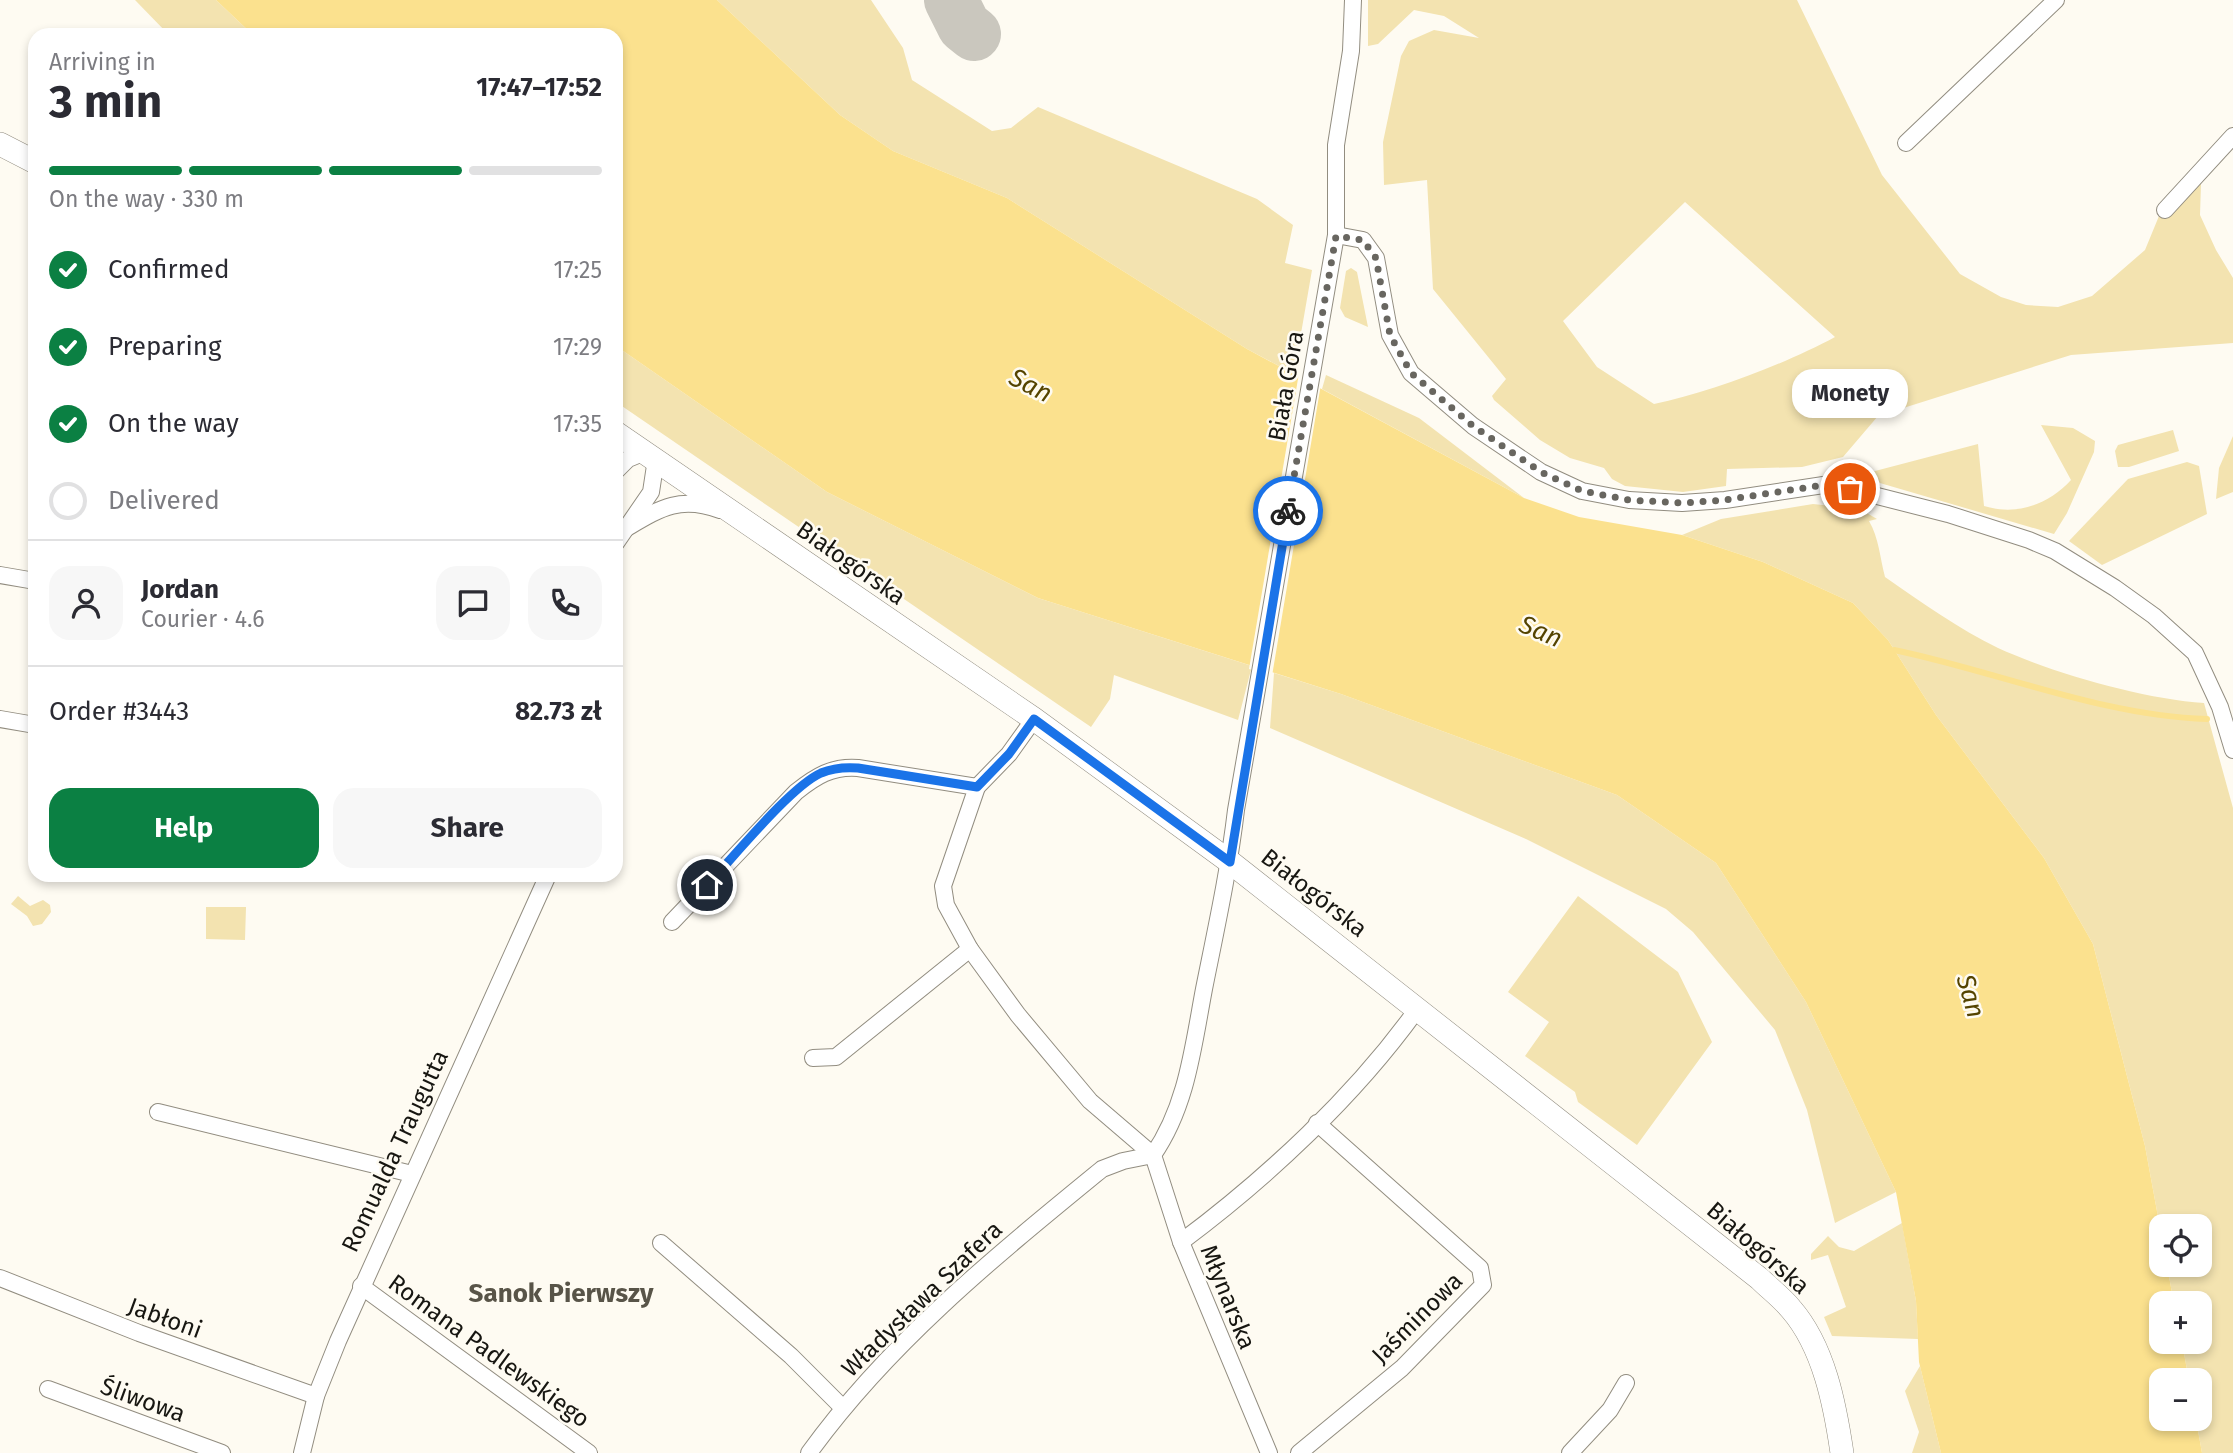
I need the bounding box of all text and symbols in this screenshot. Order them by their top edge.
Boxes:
text: Arriving in [49,48,156,76]
text: 17:47–17:52 [476,72,602,103]
text: 3 min [49,74,162,129]
text: On the way · 330 m [49,185,244,213]
icon: check [49,251,87,289]
text: Confirmed [108,254,229,285]
text: 17:25 [553,256,602,284]
icon: check [49,328,87,366]
street label: Biała Góra [1263,329,1309,443]
text: Preparing [108,331,221,362]
text: 17:29 [553,333,602,361]
water label: San [1003,361,1057,409]
callout: Monety [1792,370,1908,419]
text: Monety [1811,379,1889,407]
icon: check [49,405,87,443]
text: On the way [108,408,239,439]
text: 17:35 [553,410,602,438]
pin [1820,459,1880,519]
icon: bag [1831,470,1869,508]
courier [1253,476,1323,546]
text: Delivered [108,485,220,516]
icon: bike [1269,492,1307,530]
street label: Białogórska [791,515,911,611]
button: person [49,566,123,640]
button: chat [436,566,510,640]
button: phone [528,566,602,640]
text: Jordan [141,574,219,605]
text: Courier · 4.6 [141,605,265,633]
water label: San [1514,608,1567,654]
text: Order #3443 [49,696,189,727]
text: 82.73 zł [515,696,602,727]
button: Help [49,788,319,868]
button: Share [333,788,602,868]
street label: Białogórska [1255,843,1373,943]
pin [677,855,737,915]
icon: home [688,866,726,904]
water label: San [1949,970,1991,1022]
street label: Romualda Traugutta [336,1045,454,1257]
street label: Białogórska [1701,1196,1815,1300]
map controls [2149,1214,2212,1431]
button: locate [2149,1214,2212,1277]
street label: Władysława Szafera [836,1215,1008,1383]
street label: Młynarska [1194,1241,1262,1353]
street label: Jaśminowa [1366,1267,1468,1369]
street label: Romana Padlewskiego [383,1269,595,1433]
district label: Sanok Pierwszy [469,1278,654,1309]
button: + [2149,1291,2212,1354]
street label: Jabłoni [124,1292,206,1344]
button: − [2149,1368,2212,1431]
street label: Śliwowa [97,1371,190,1428]

